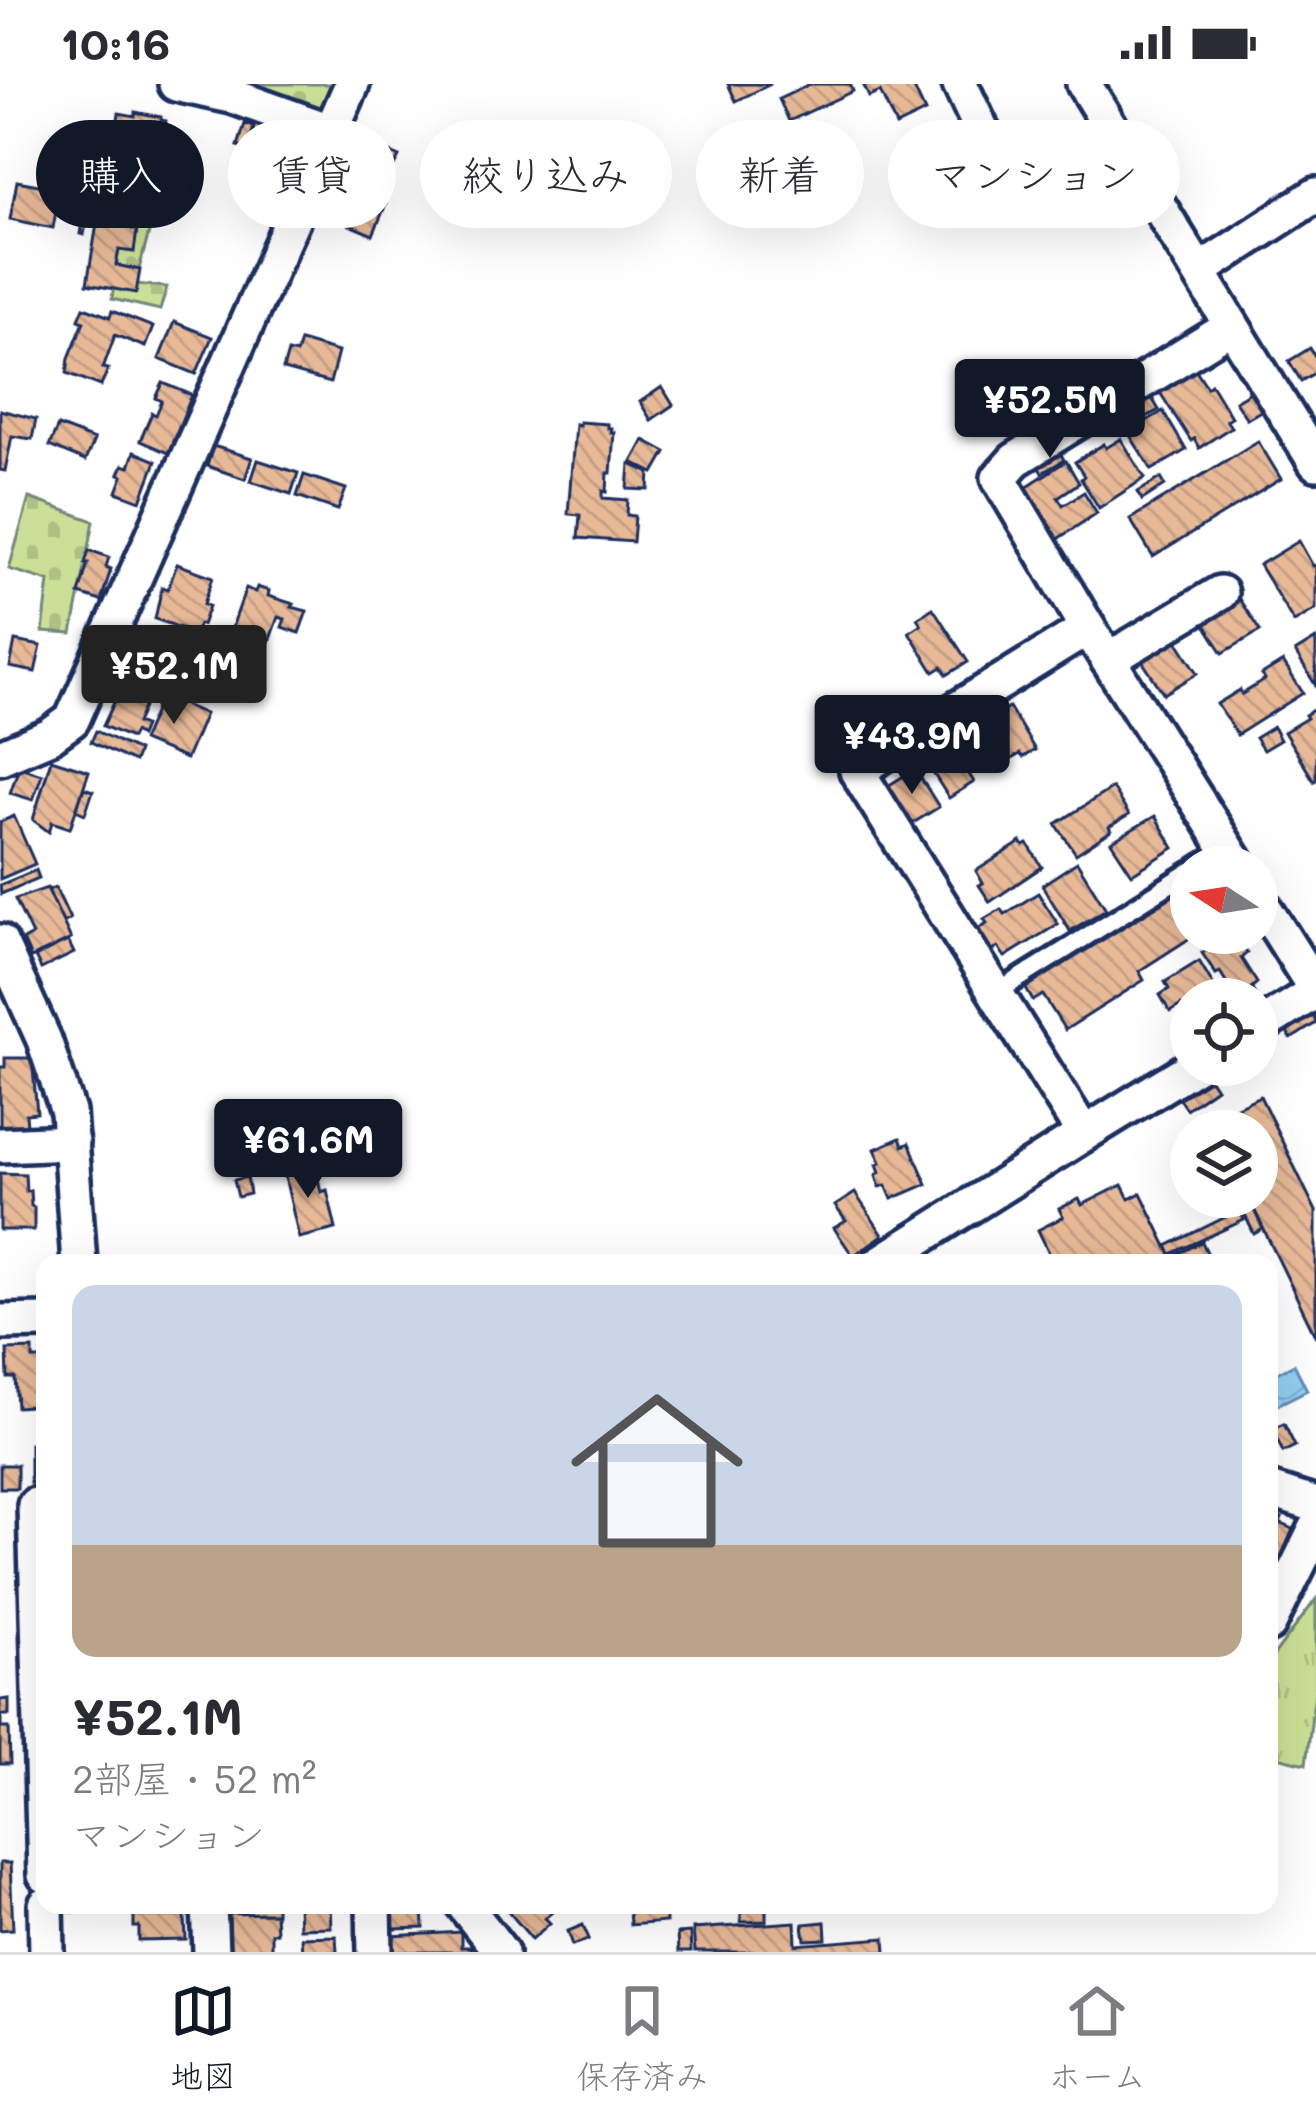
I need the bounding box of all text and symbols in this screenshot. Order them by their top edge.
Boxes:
text: 10:16 [60,13,170,71]
chip: 購入 [36,120,204,228]
chip: 賃貸 [228,120,396,228]
chip: 絞り込み [420,120,672,228]
chip: 新着 [696,120,864,228]
chip: マンション [888,120,1180,228]
pin: ¥52.5M [952,359,1148,461]
text: ¥52.5M [982,372,1118,423]
pin: ¥52.1M [76,625,272,727]
text: ¥52.1M [109,638,239,689]
pin: ¥43.9M [814,695,1010,797]
text: ¥43.9M [842,708,982,759]
north arrow [1170,846,1278,954]
map controls [1170,846,1278,1218]
button: locate [1170,978,1278,1086]
pin: ¥61.6M [210,1099,406,1201]
button: layers [1170,1110,1278,1218]
text: ¥61.6M [241,1112,375,1163]
icon: home [549,1363,765,1579]
text: ¥52.1M [72,1681,243,1748]
text: 2部屋 · 52 m² [72,1752,316,1803]
text: マンション [72,1808,265,1859]
tab: 地図 [170,1978,236,2098]
tab: 保存済み [576,1978,708,2098]
tab: ホーム [1048,1978,1146,2098]

